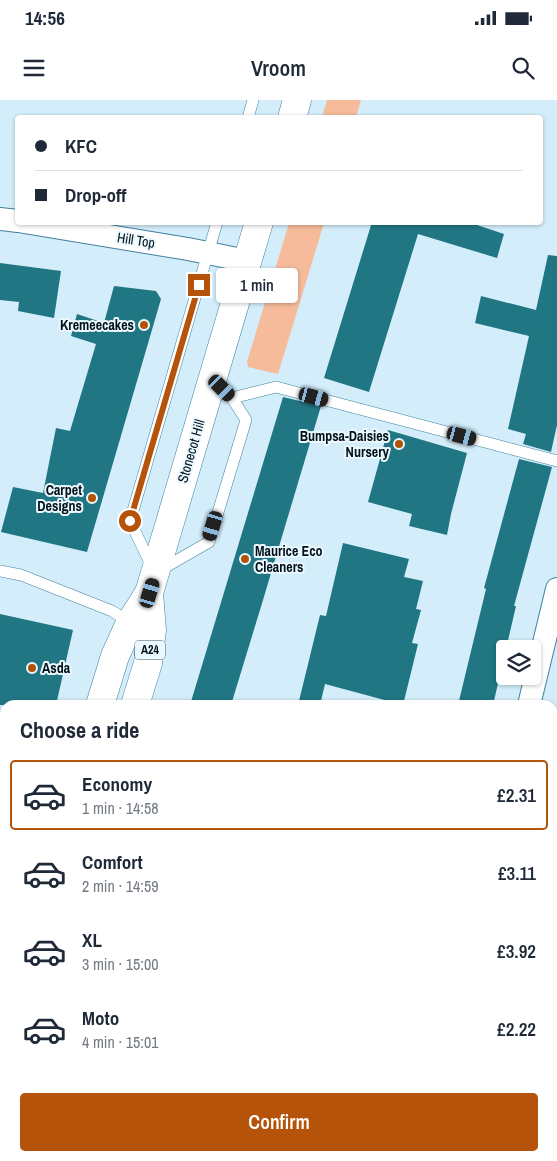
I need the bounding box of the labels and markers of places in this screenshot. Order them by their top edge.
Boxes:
place label: Kremeecakes [60,316,134,334]
marker: Kremeecakes [138,319,150,331]
place label: Bumpsa-Daisies Nursery [300,427,390,461]
marker: Bumpsa-Daisies Nursery [393,438,405,450]
place label: Carpet Designs [37,481,82,515]
marker: Carpet Designs [86,492,98,504]
place label: Maurice Eco Cleaners [255,542,323,576]
marker: Maurice Eco Cleaners [239,553,251,565]
place label: Asda [42,659,71,677]
marker: Asda [26,662,38,674]

